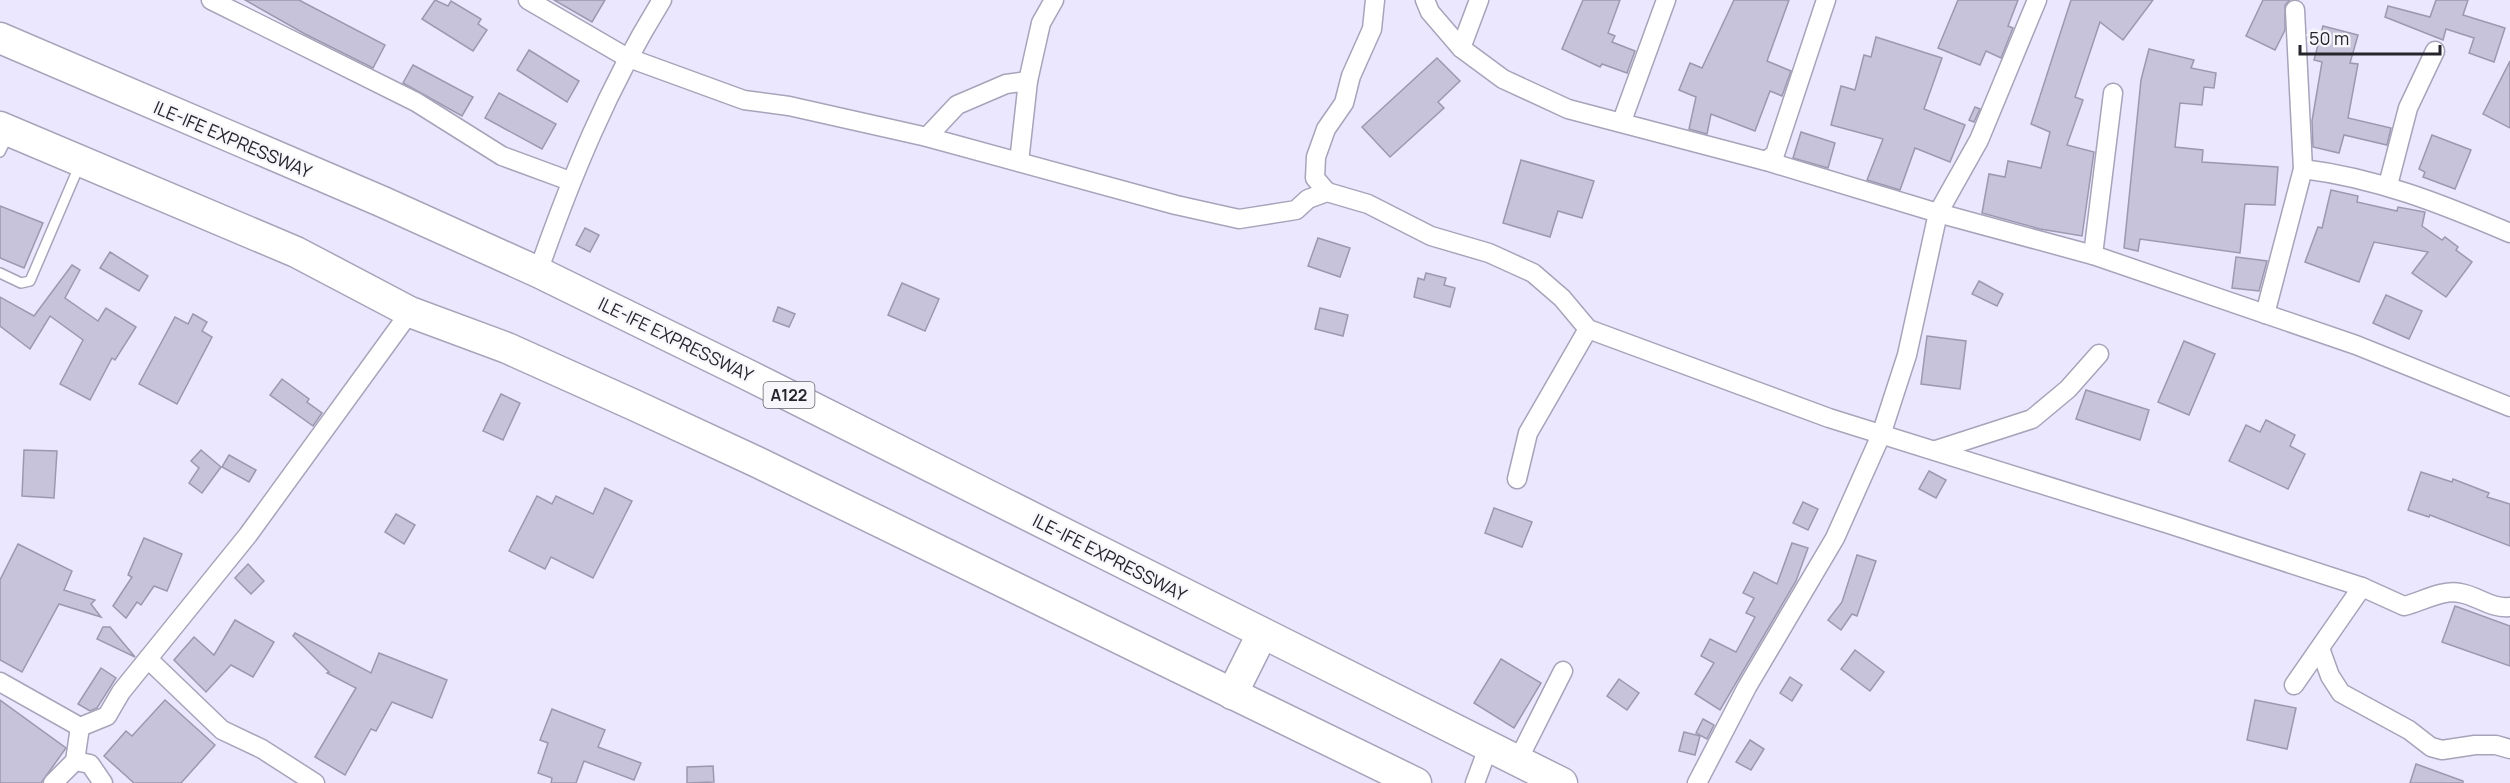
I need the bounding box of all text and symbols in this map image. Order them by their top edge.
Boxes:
scale bar [2300,18,2440,56]
text: 50 m [2309,26,2349,50]
street label: ILE-IFE EXPRESSWAY [150,95,317,184]
street label: ILE-IFE EXPRESSWAY [595,291,758,387]
road number: A122 [764,382,814,408]
street label: ILE-IFE EXPRESSWAY [1029,508,1192,607]

